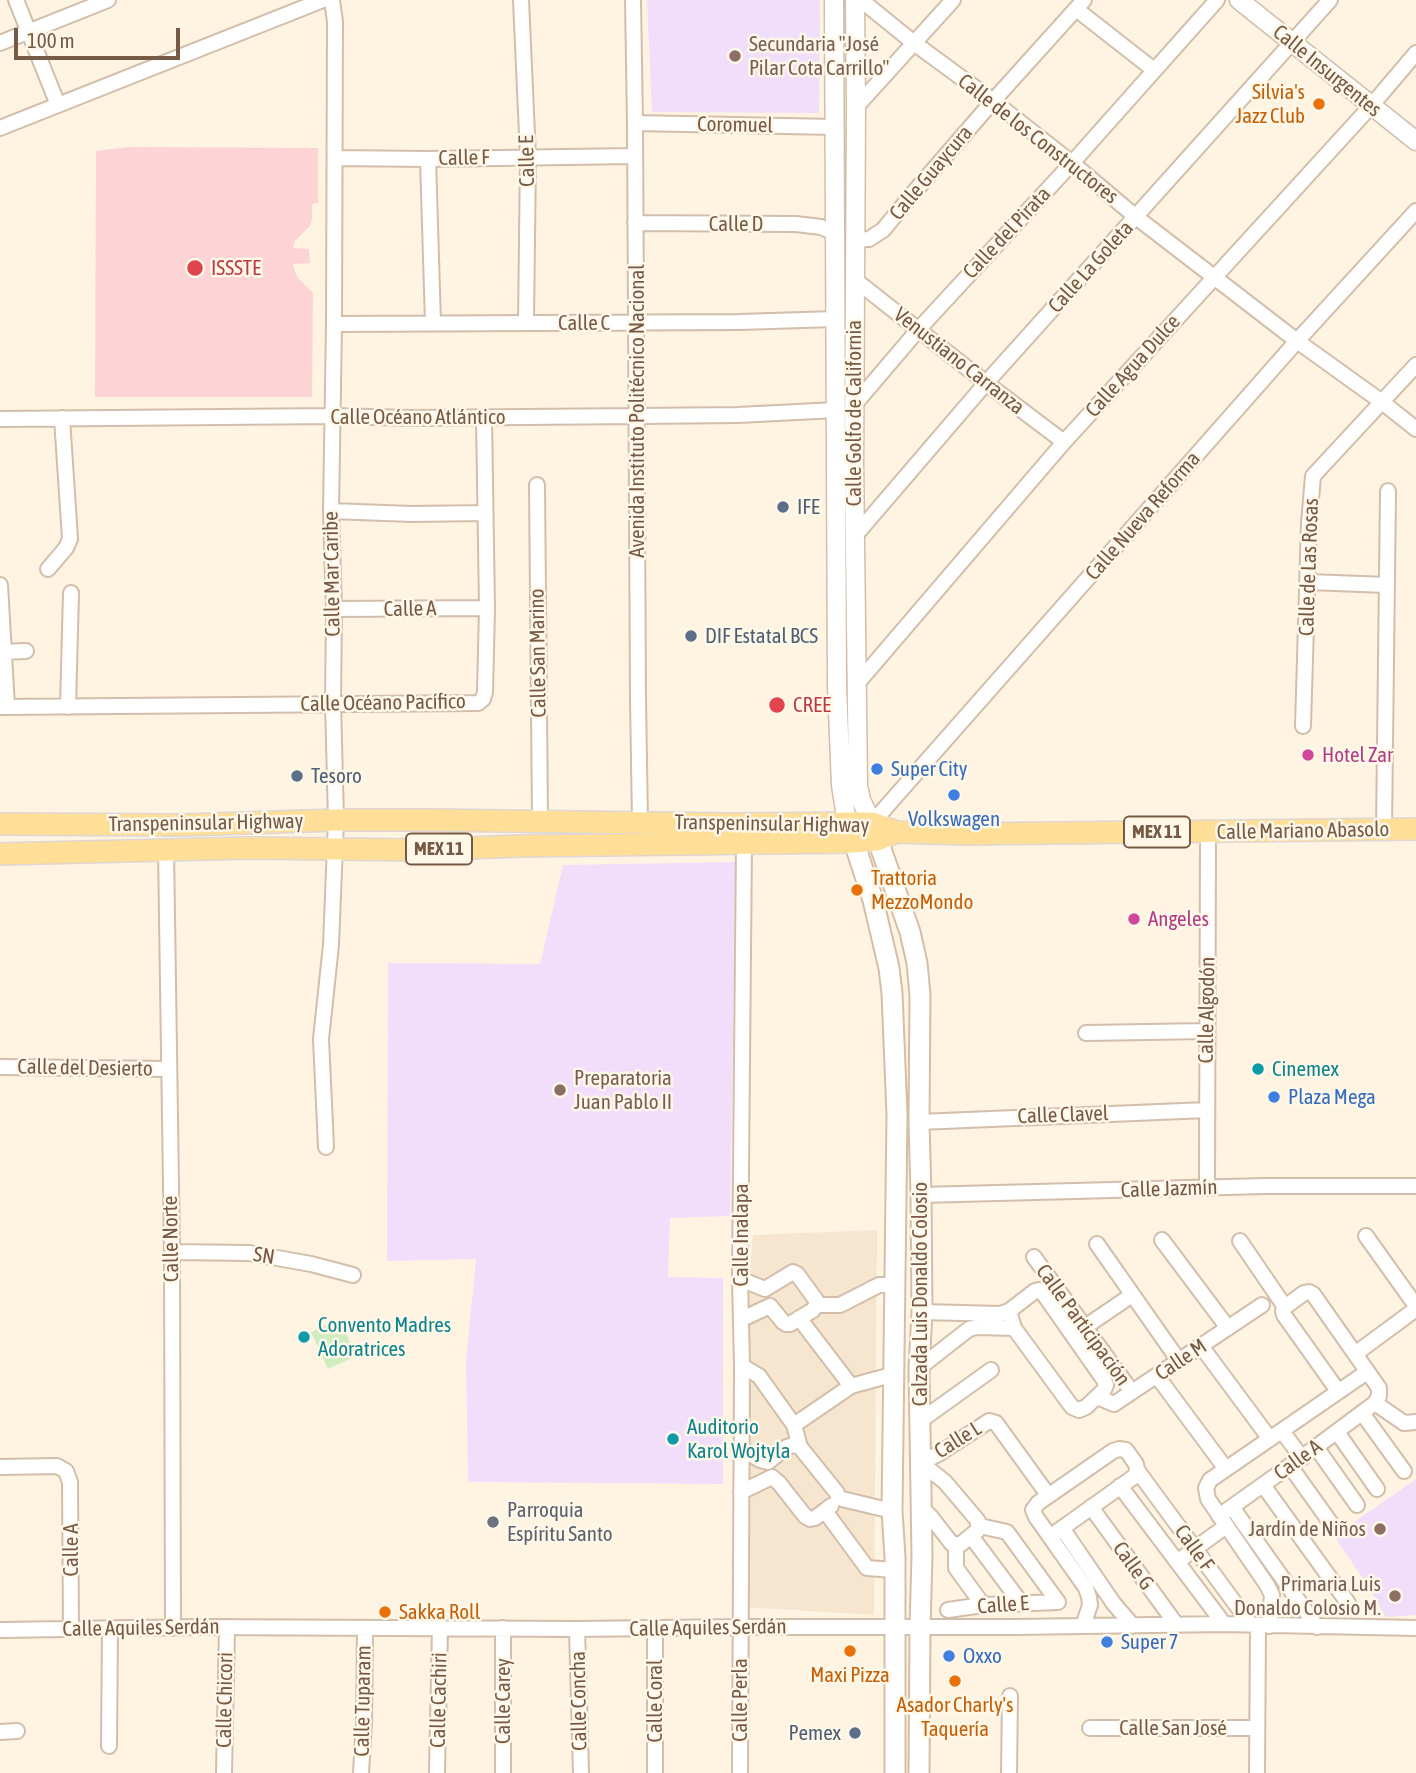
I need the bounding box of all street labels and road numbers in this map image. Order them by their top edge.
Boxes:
street label: Calle Insurgentes [1268,20,1386,122]
street label: Calle de los Constructores [953,69,1123,209]
street label: Coromuel [697,112,773,138]
street label: Calle Guaycura [884,121,978,225]
street label: Calle E [514,135,540,187]
street label: Calle F [438,145,490,171]
street label: Calle del Pirata [958,182,1056,284]
street label: Calle D [709,211,763,237]
street label: Calle La Goleta [1043,216,1139,318]
street label: Avenida Instituto Politécnico Nacional [624,264,650,558]
street label: Venustiano Carranza [889,302,1029,420]
street label: Calle C [558,310,610,336]
street label: Calle Agua Dulce [1080,310,1186,422]
street label: Calle Golfo de California [841,320,867,506]
street label: Calle Océano Atlántico [330,404,506,430]
street label: Calle Nueva Reforma [1080,447,1206,585]
street label: Calle de Las Rosas [1294,498,1324,636]
street label: Calle Mar Caribe [318,511,346,637]
street label: Calle San Marino [524,588,552,718]
street label: Calle A [383,596,437,622]
street label: Calle Océano Pacífico [300,689,466,717]
street label: Transpeninsular Highway [108,809,304,837]
street label: Transpeninsular Highway [674,810,870,838]
road number: MEX 11 [1124,817,1190,848]
street label: Calle Mariano Abasolo [1216,817,1390,845]
road number: MEX 11 [406,834,472,864]
street label: Calle Algodón [1193,957,1221,1063]
street label: Calle del Desierto [17,1054,153,1082]
street label: Calle Clavel [1017,1101,1109,1129]
street label: Calle Jazmín [1120,1175,1218,1203]
street label: Calzada Luis Donaldo Colosio [907,1182,933,1406]
street label: Calle Inalapa [728,1184,754,1286]
street label: Calle Norte [158,1196,184,1282]
street label: SN [252,1242,276,1270]
street label: Calle Participación [1030,1259,1136,1391]
street label: Calle M [1150,1334,1212,1386]
street label: Calle L [930,1416,986,1464]
street label: Calle A [1269,1434,1327,1486]
street label: Calle F [1169,1520,1219,1576]
street label: Calle A [58,1524,84,1576]
street label: Calle G [1107,1537,1159,1595]
street label: Calle E [976,1591,1030,1619]
street label: Calle Aquiles Serdán [62,1614,220,1642]
street label: Calle Aquiles Serdán [629,1614,787,1642]
street label: Calle Tuparam [349,1645,377,1757]
street label: Calle Concha [566,1651,592,1751]
street label: Calle Chicori [212,1652,238,1748]
street label: Calle Cachiri [426,1652,452,1748]
street label: Calle Carey [490,1658,516,1744]
street label: Calle Perla [727,1658,753,1742]
street label: Calle Coral [642,1660,668,1742]
street label: Calle San José [1119,1715,1227,1741]

